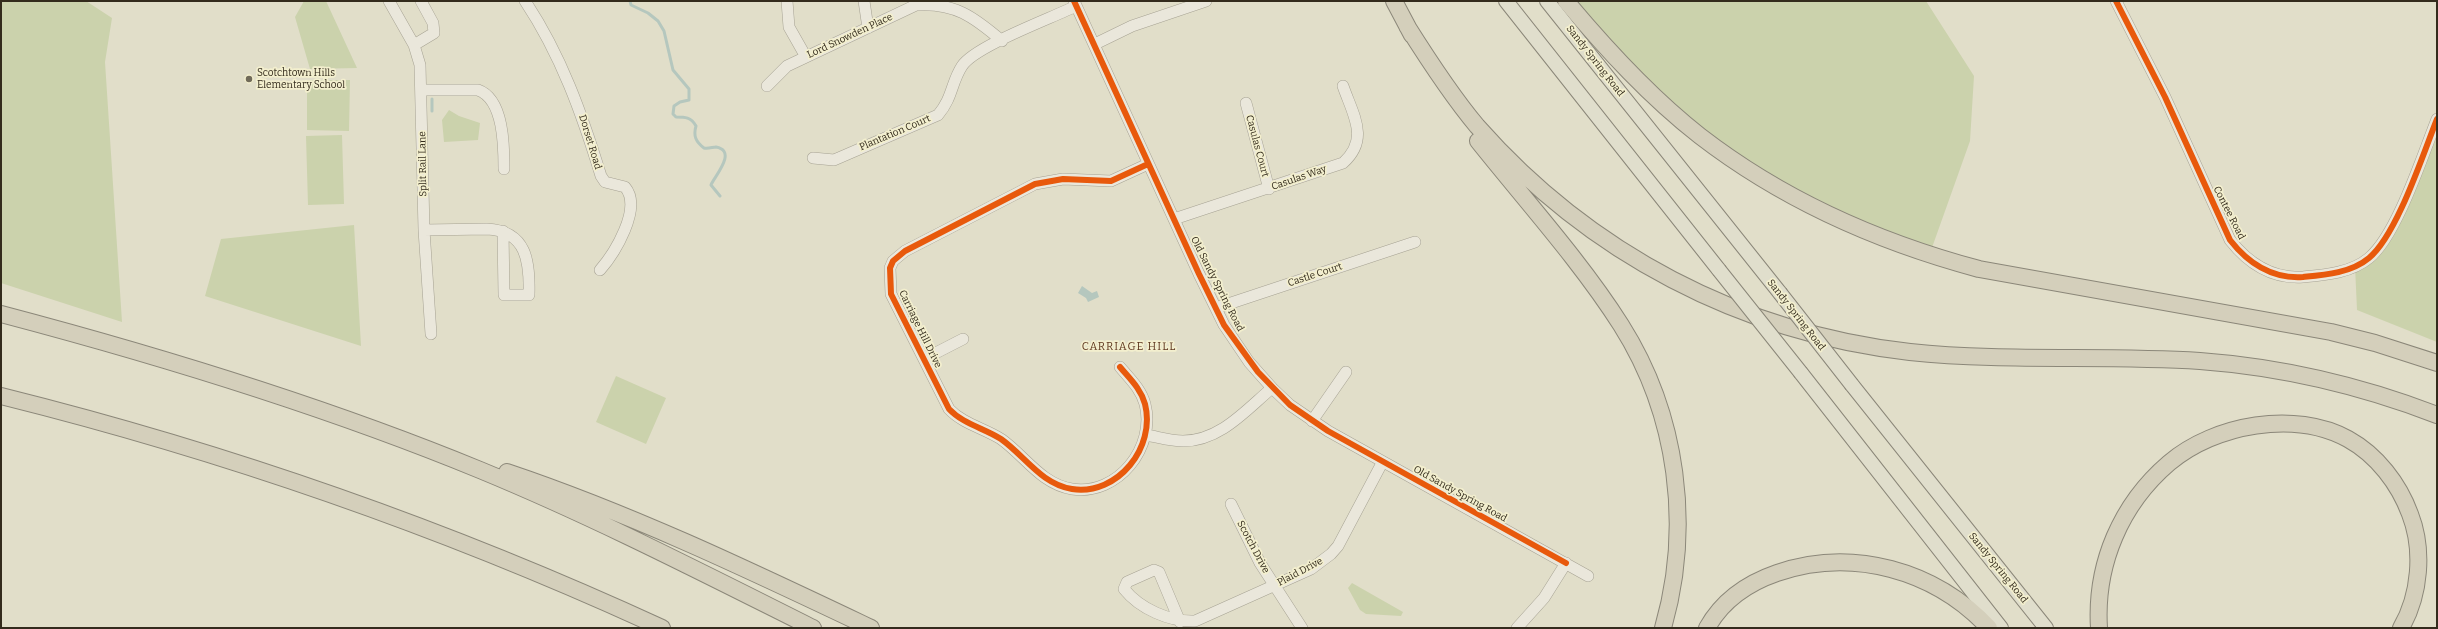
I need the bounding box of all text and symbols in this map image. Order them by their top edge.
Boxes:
street label: Lord Snowden Place [805,11,895,61]
street label: Sandy Spring Road [1563,23,1627,99]
place label: Scotchtown Hills Elementary School [257,67,345,90]
marker: Scotchtown Hills Elementary School [244,74,254,84]
street label: Dorset Road [576,113,604,171]
street label: Plantation Court [858,113,932,153]
street label: Casulas Court [1243,114,1271,178]
street label: Split Rail Lane [416,131,430,197]
street label: Casulas Way [1270,163,1328,193]
street label: Contee Road [2210,184,2248,242]
street label: Old Sandy Spring Road [1188,234,1246,334]
street label: Castle Court [1286,261,1344,289]
street label: Sandy Spring Road [1764,277,1828,353]
street label: Carriage Hill Drive [896,288,944,370]
district label: CARRIAGE HILL [1082,340,1176,354]
street label: Old Sandy Spring Road [1411,463,1509,525]
street label: Scotch Drive [1234,519,1272,575]
street label: Sandy Spring Road [1966,530,2030,606]
street label: Plaid Drive [1275,555,1325,589]

